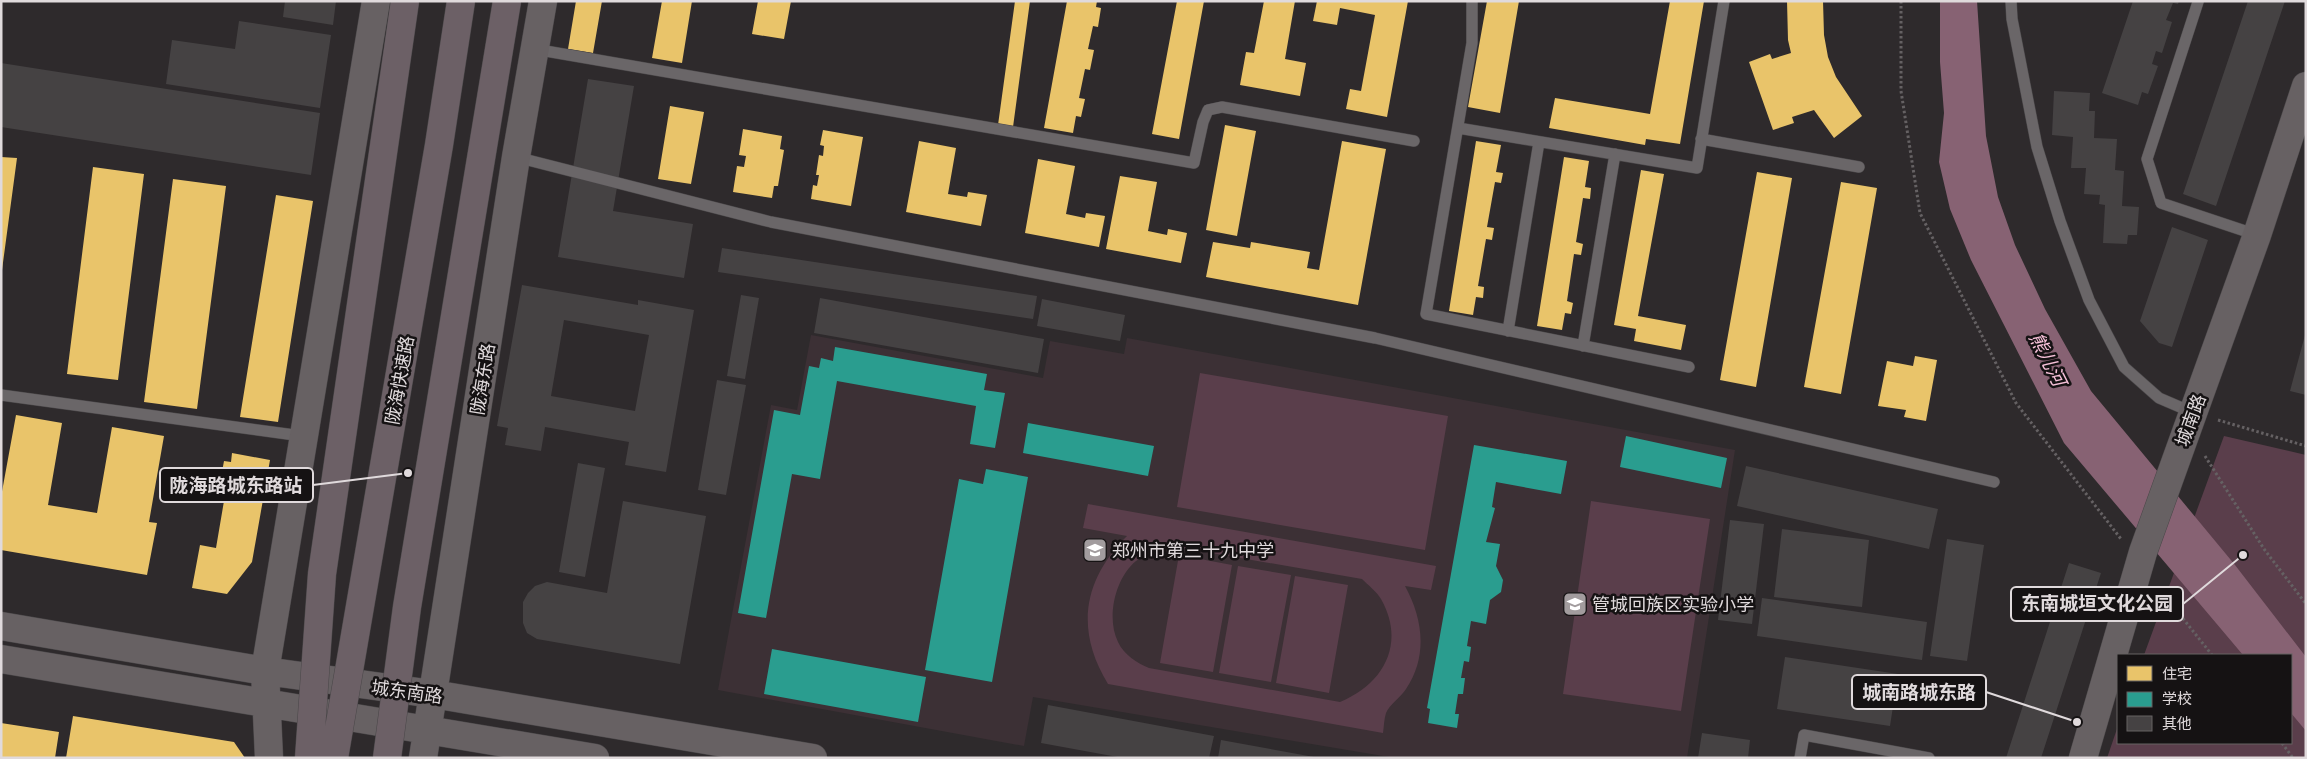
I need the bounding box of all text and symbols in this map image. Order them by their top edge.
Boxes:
water label: 熊儿河 [2023,328,2074,394]
street label: 陇海快速路 [379,334,419,426]
street label: 陇海东路 [465,342,499,416]
street label: 城南路 [2169,391,2211,449]
callout: 陇海路城东路站 [160,468,313,502]
text: 陇海路城东路站 [169,472,303,498]
school or university icon: 郑州市第三十九中学 [1082,537,1108,563]
place label: 郑州市第三十九中学 [1112,538,1274,562]
callout: 东南城垣文化公园 [2011,587,2183,621]
text: 东南城垣文化公园 [2021,590,2173,616]
school or university icon: 管城回族区实验小学 [1562,591,1588,617]
place label: 管城回族区实验小学 [1592,592,1754,616]
legend [2117,654,2292,744]
text: 住宅 [2162,663,2192,683]
street label: 城东南路 [370,674,444,708]
callout: 城南路城东路 [1852,675,1986,709]
text: 城南路城东路 [1862,679,1976,705]
text: 学校 [2162,688,2192,708]
text: 其他 [2162,713,2192,733]

